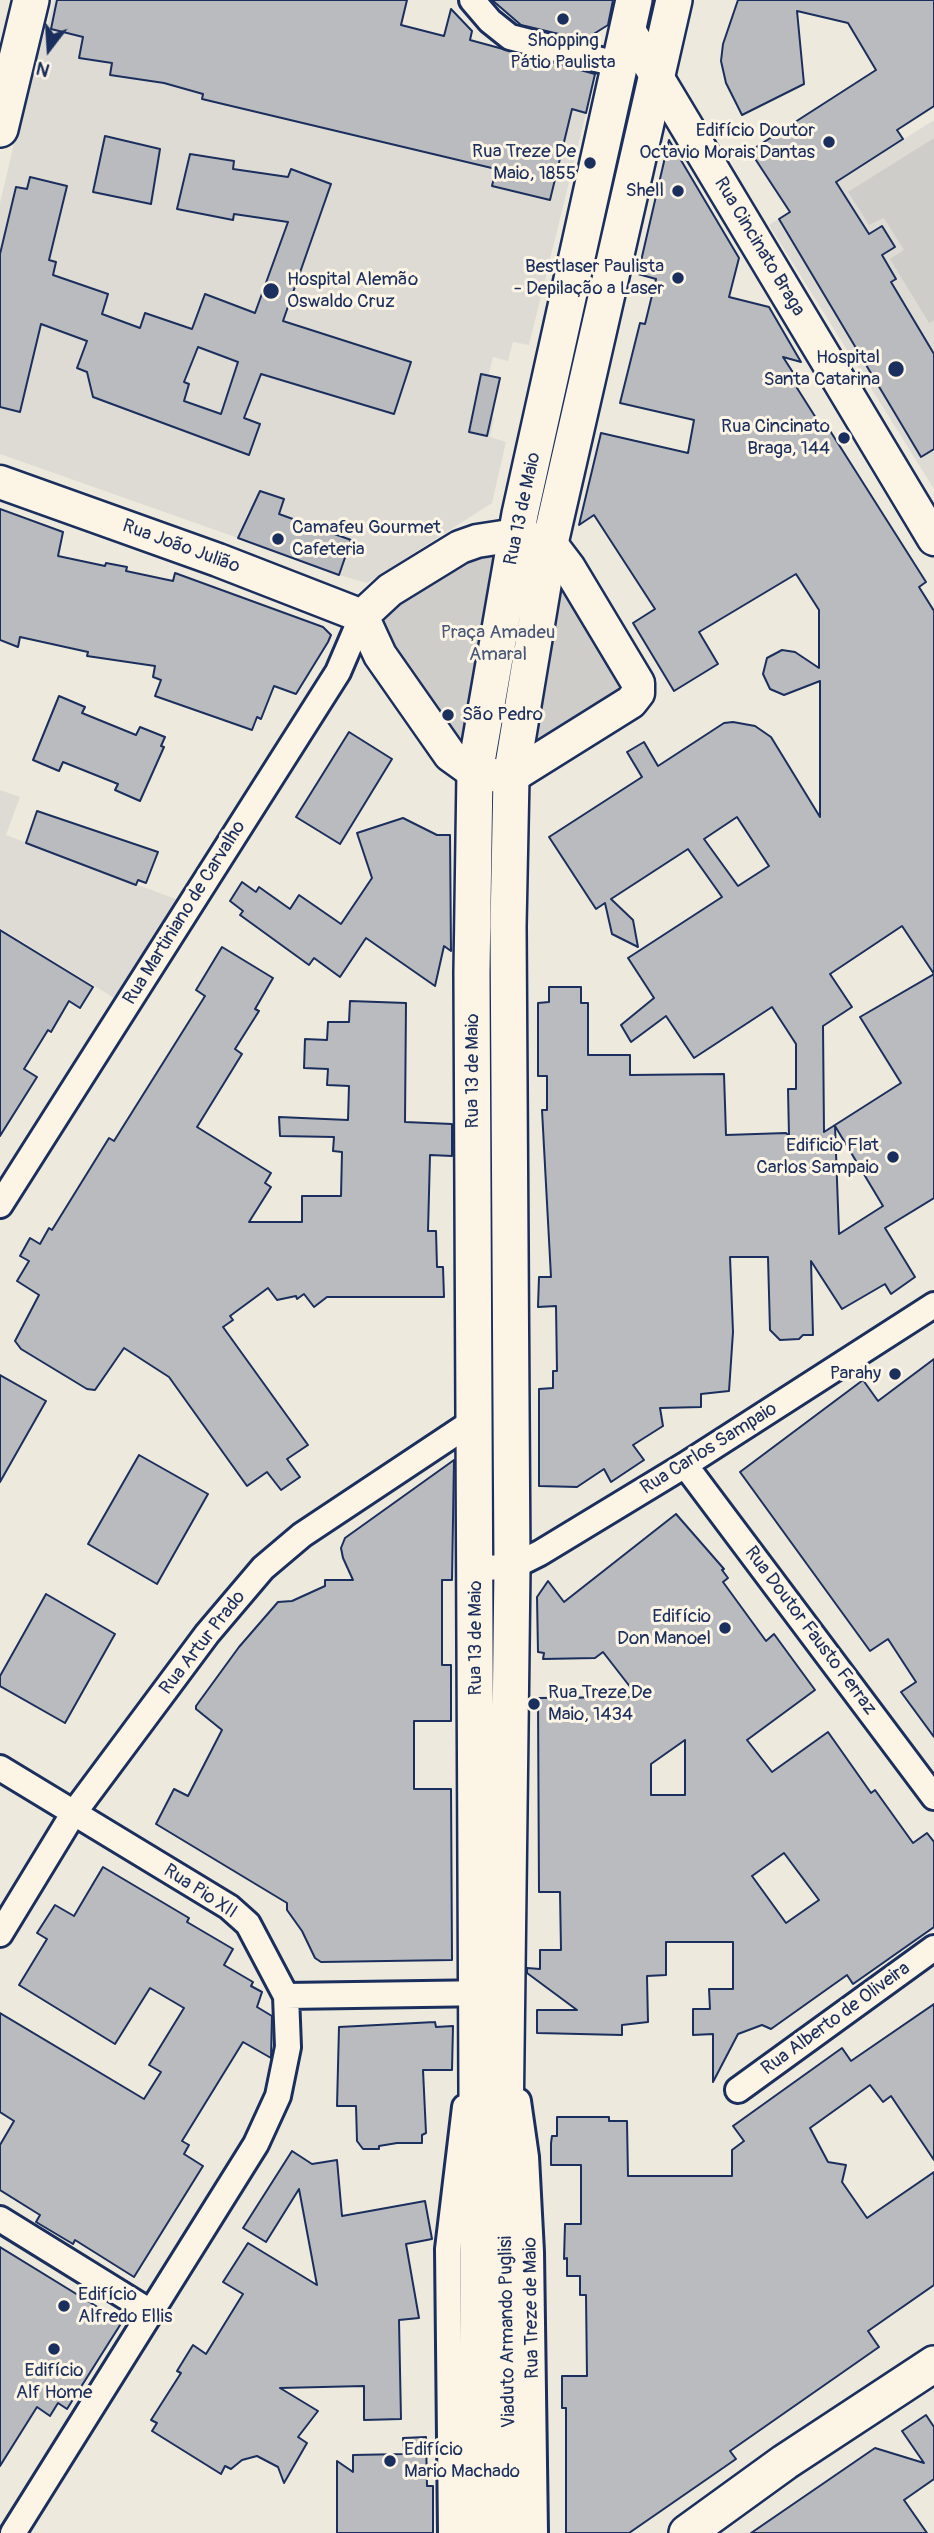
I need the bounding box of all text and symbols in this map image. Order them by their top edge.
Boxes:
marker: Shopping Pátio Paulista [555,11,571,27]
north arrow [14,14,84,84]
place label: Shopping Pátio Paulista [510,30,616,74]
text: N [33,56,53,82]
place label: Edifício Doutor Octavio Morais Dantas [639,120,815,164]
marker: Edifício Doutor Octavio Morais Dantas [821,134,837,150]
place label: Rua Treze De Maio, 1855 [472,141,576,185]
marker: Rua Treze De Maio, 1855 [582,155,598,171]
street label: Rua Cincinato Braga [709,174,809,320]
place label: Shell [626,180,664,202]
marker: Shell [670,183,686,199]
place label: Bestlaser Paulista - Depilação a Laser [514,256,664,300]
place label: Hospital Alemão Oswaldo Cruz [287,269,418,313]
marker: Bestlaser Paulista - Depilação a Laser [670,270,686,286]
marker: Hospital Alemão Oswaldo Cruz [261,281,281,301]
place label: Hospital Santa Catarina [763,347,880,391]
marker: Hospital Santa Catarina [886,359,906,379]
place label: Rua Cincinato Braga, 144 [721,416,830,460]
marker: Rua Cincinato Braga, 144 [836,430,852,446]
street label: Rua 13 de Maio [500,451,546,567]
street label: Rua João Julião [119,515,243,579]
place label: Camafeu Gourmet Cafeteria [292,517,441,561]
marker: Camafeu Gourmet Cafeteria [270,531,286,547]
park label: Praça Amadeu Amaral [441,622,555,666]
place label: São Pedro [462,704,543,726]
marker: São Pedro [440,707,456,723]
street label: Rua Martiniano de Carvalho [119,817,251,1009]
street label: Rua 13 de Maio [462,1014,484,1128]
place label: Edificio Flat Carlos Sampaio [756,1135,879,1179]
marker: Edificio Flat Carlos Sampaio [885,1149,901,1165]
place label: Parahy [830,1363,881,1385]
marker: Parahy [887,1366,903,1382]
street label: Rua Carlos Sampaio [637,1398,781,1500]
street label: Rua Doutor Fausto Ferraz [739,1542,881,1720]
street label: Rua 13 de Maio [465,1581,487,1695]
street label: Rua Artur Prado [155,1586,251,1700]
place label: Edifício Don Manoel [617,1606,711,1650]
marker: Edifício Don Manoel [717,1620,733,1636]
place label: Rua Treze De Maio, 1434 [548,1682,652,1726]
marker: Rua Treze De Maio, 1434 [526,1696,542,1712]
street label: Rua Pio XII [159,1860,241,1924]
street label: Rua Alberto de Oliveira [757,1957,915,2081]
street label: Viaduto Armando Puglisi [495,2236,521,2428]
street label: Rua Treze de Maio [519,2237,545,2379]
place label: Edifício Alfredo Ellis [78,2284,172,2328]
marker: Edifício Alfredo Ellis [56,2298,72,2314]
marker: Edifício Alf Home [46,2341,62,2357]
place label: Edifício Alf Home [16,2360,92,2404]
place label: Edifício Mario Machado [404,2439,520,2483]
marker: Edifício Mario Machado [382,2453,398,2469]

